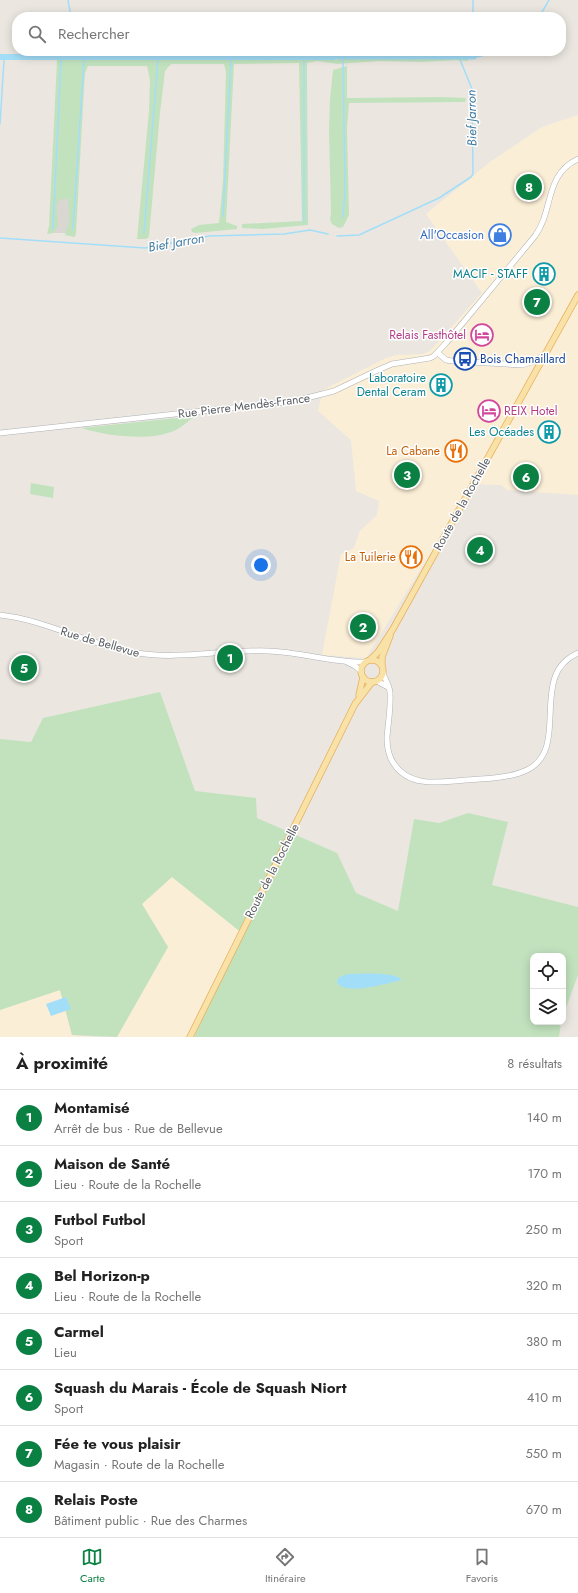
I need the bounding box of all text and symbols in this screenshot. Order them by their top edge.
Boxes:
search box [12,12,566,56]
icon: search [26,23,48,45]
text: Rechercher [58,23,130,45]
water label: Bief Jarron [462,89,481,146]
pin: 8 [516,172,542,202]
shop icon: All'Occasion [487,222,513,248]
place label: All'Occasion [420,226,484,244]
water label: Bief Jarron [147,228,206,257]
building icon: MACIF - STAFF [531,261,557,287]
place label: MACIF - STAFF [453,265,528,283]
pin: 7 [524,287,550,317]
hotel icon: Relais Fasthôtel [469,322,495,348]
place label: Relais Fasthôtel [389,326,466,344]
bus stop icon: Bois Chamaillard [452,346,478,372]
place label: Bois Chamaillard [480,350,566,368]
place label: Laboratoire Dental Ceram [357,369,426,401]
building icon: Laboratoire Dental Ceram [428,372,454,398]
street label: Rue Pierre Mendès-France [177,389,311,423]
hotel icon: REIX Hotel [476,398,502,424]
place label: REIX Hotel [504,402,557,420]
building icon: Les Océades [536,419,562,445]
place label: Les Océades [469,423,534,441]
restaurant icon: La Cabane [443,438,469,464]
place label: La Cabane [386,442,440,460]
street label: Route de la Rochelle [429,454,495,554]
pin: 3 [394,460,420,490]
pin: 6 [513,462,539,492]
pin: 4 [467,535,493,565]
restaurant icon: La Tuilerie [398,544,424,570]
place label: La Tuilerie [345,548,396,566]
your location [251,555,271,575]
pin: 2 [350,612,376,642]
street label: Rue de Bellevue [58,622,142,662]
pin: 1 [217,643,243,673]
pin: 5 [11,653,37,683]
street label: Route de la Rochelle [240,820,304,922]
map controls [530,953,566,1025]
button: locate [530,953,566,989]
button: layers [530,989,566,1025]
text: À proximité [16,1051,108,1075]
text: 8 résultats [507,1054,562,1073]
text: Montamisé [54,1097,130,1119]
text: 1 [26,1108,32,1127]
text: 140 m [527,1108,562,1127]
text: Arrêt de bus · Rue de Bellevue [54,1119,223,1138]
text: Maison de Santé [54,1153,170,1175]
text: 2 [25,1164,33,1183]
text: 170 m [527,1164,562,1183]
text: Lieu · Route de la Rochelle [54,1175,201,1194]
text: Futbol Futbol [54,1209,146,1231]
text: 3 [25,1220,33,1239]
text: 250 m [525,1220,562,1239]
text: Sport [54,1231,83,1250]
text: Bel Horizon-p [54,1265,150,1287]
text: 4 [24,1276,34,1295]
text: 320 m [526,1276,562,1295]
text: Lieu · Route de la Rochelle [54,1287,201,1306]
text: Carmel [54,1321,104,1343]
text: 5 [25,1332,33,1351]
text: 380 m [526,1332,562,1351]
text: Lieu [54,1343,77,1362]
text: Squash du Marais - École de Squash Niort [54,1377,346,1399]
text: 6 [25,1388,33,1407]
text: 410 m [527,1388,562,1407]
text: Sport [54,1399,83,1418]
text: Fée te vous plaisir [54,1433,181,1455]
text: 7 [25,1444,33,1463]
text: 550 m [525,1444,562,1463]
text: Magasin · Route de la Rochelle [54,1455,224,1474]
text: Relais Poste [54,1489,138,1511]
text: 8 [25,1500,33,1519]
text: 670 m [526,1500,562,1519]
text: Bâtiment public · Rue des Charmes [54,1511,247,1530]
tab: Carte [80,1546,105,1586]
tab: Itinéraire [265,1546,306,1586]
tab: Favoris [466,1546,498,1586]

